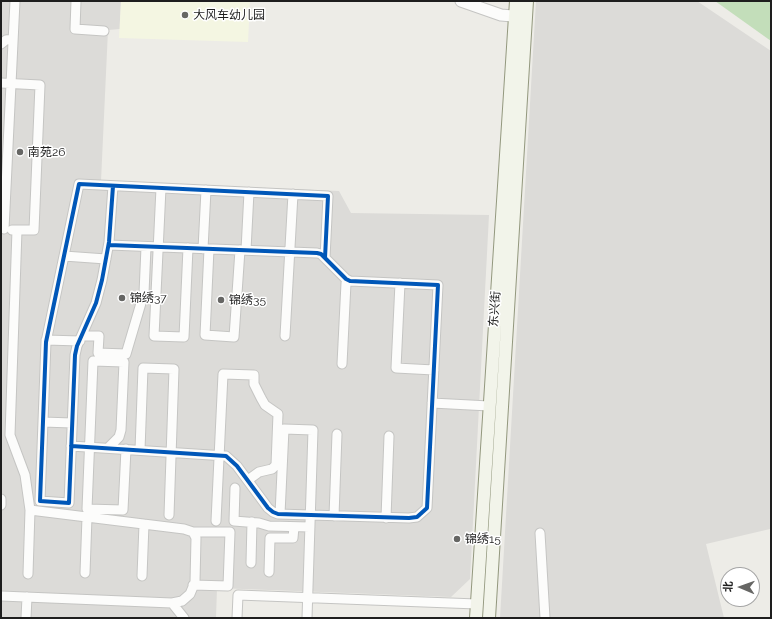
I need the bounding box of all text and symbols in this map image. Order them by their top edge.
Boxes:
place label: 大风车幼儿园 [193,8,265,22]
marker: 大风车幼儿园 [180,10,190,20]
place label: 南苑26 [28,145,65,159]
marker: 南苑26 [15,147,25,157]
place label: 锦绣37 [130,291,167,305]
street label: 东兴街 [487,291,503,327]
marker: 锦绣37 [117,293,127,303]
place label: 锦绣35 [229,293,266,307]
marker: 锦绣35 [216,295,226,305]
place label: 锦绣15 [465,532,501,546]
marker: 锦绣15 [452,534,462,544]
north arrow [720,567,760,607]
text: 北 [722,581,735,592]

